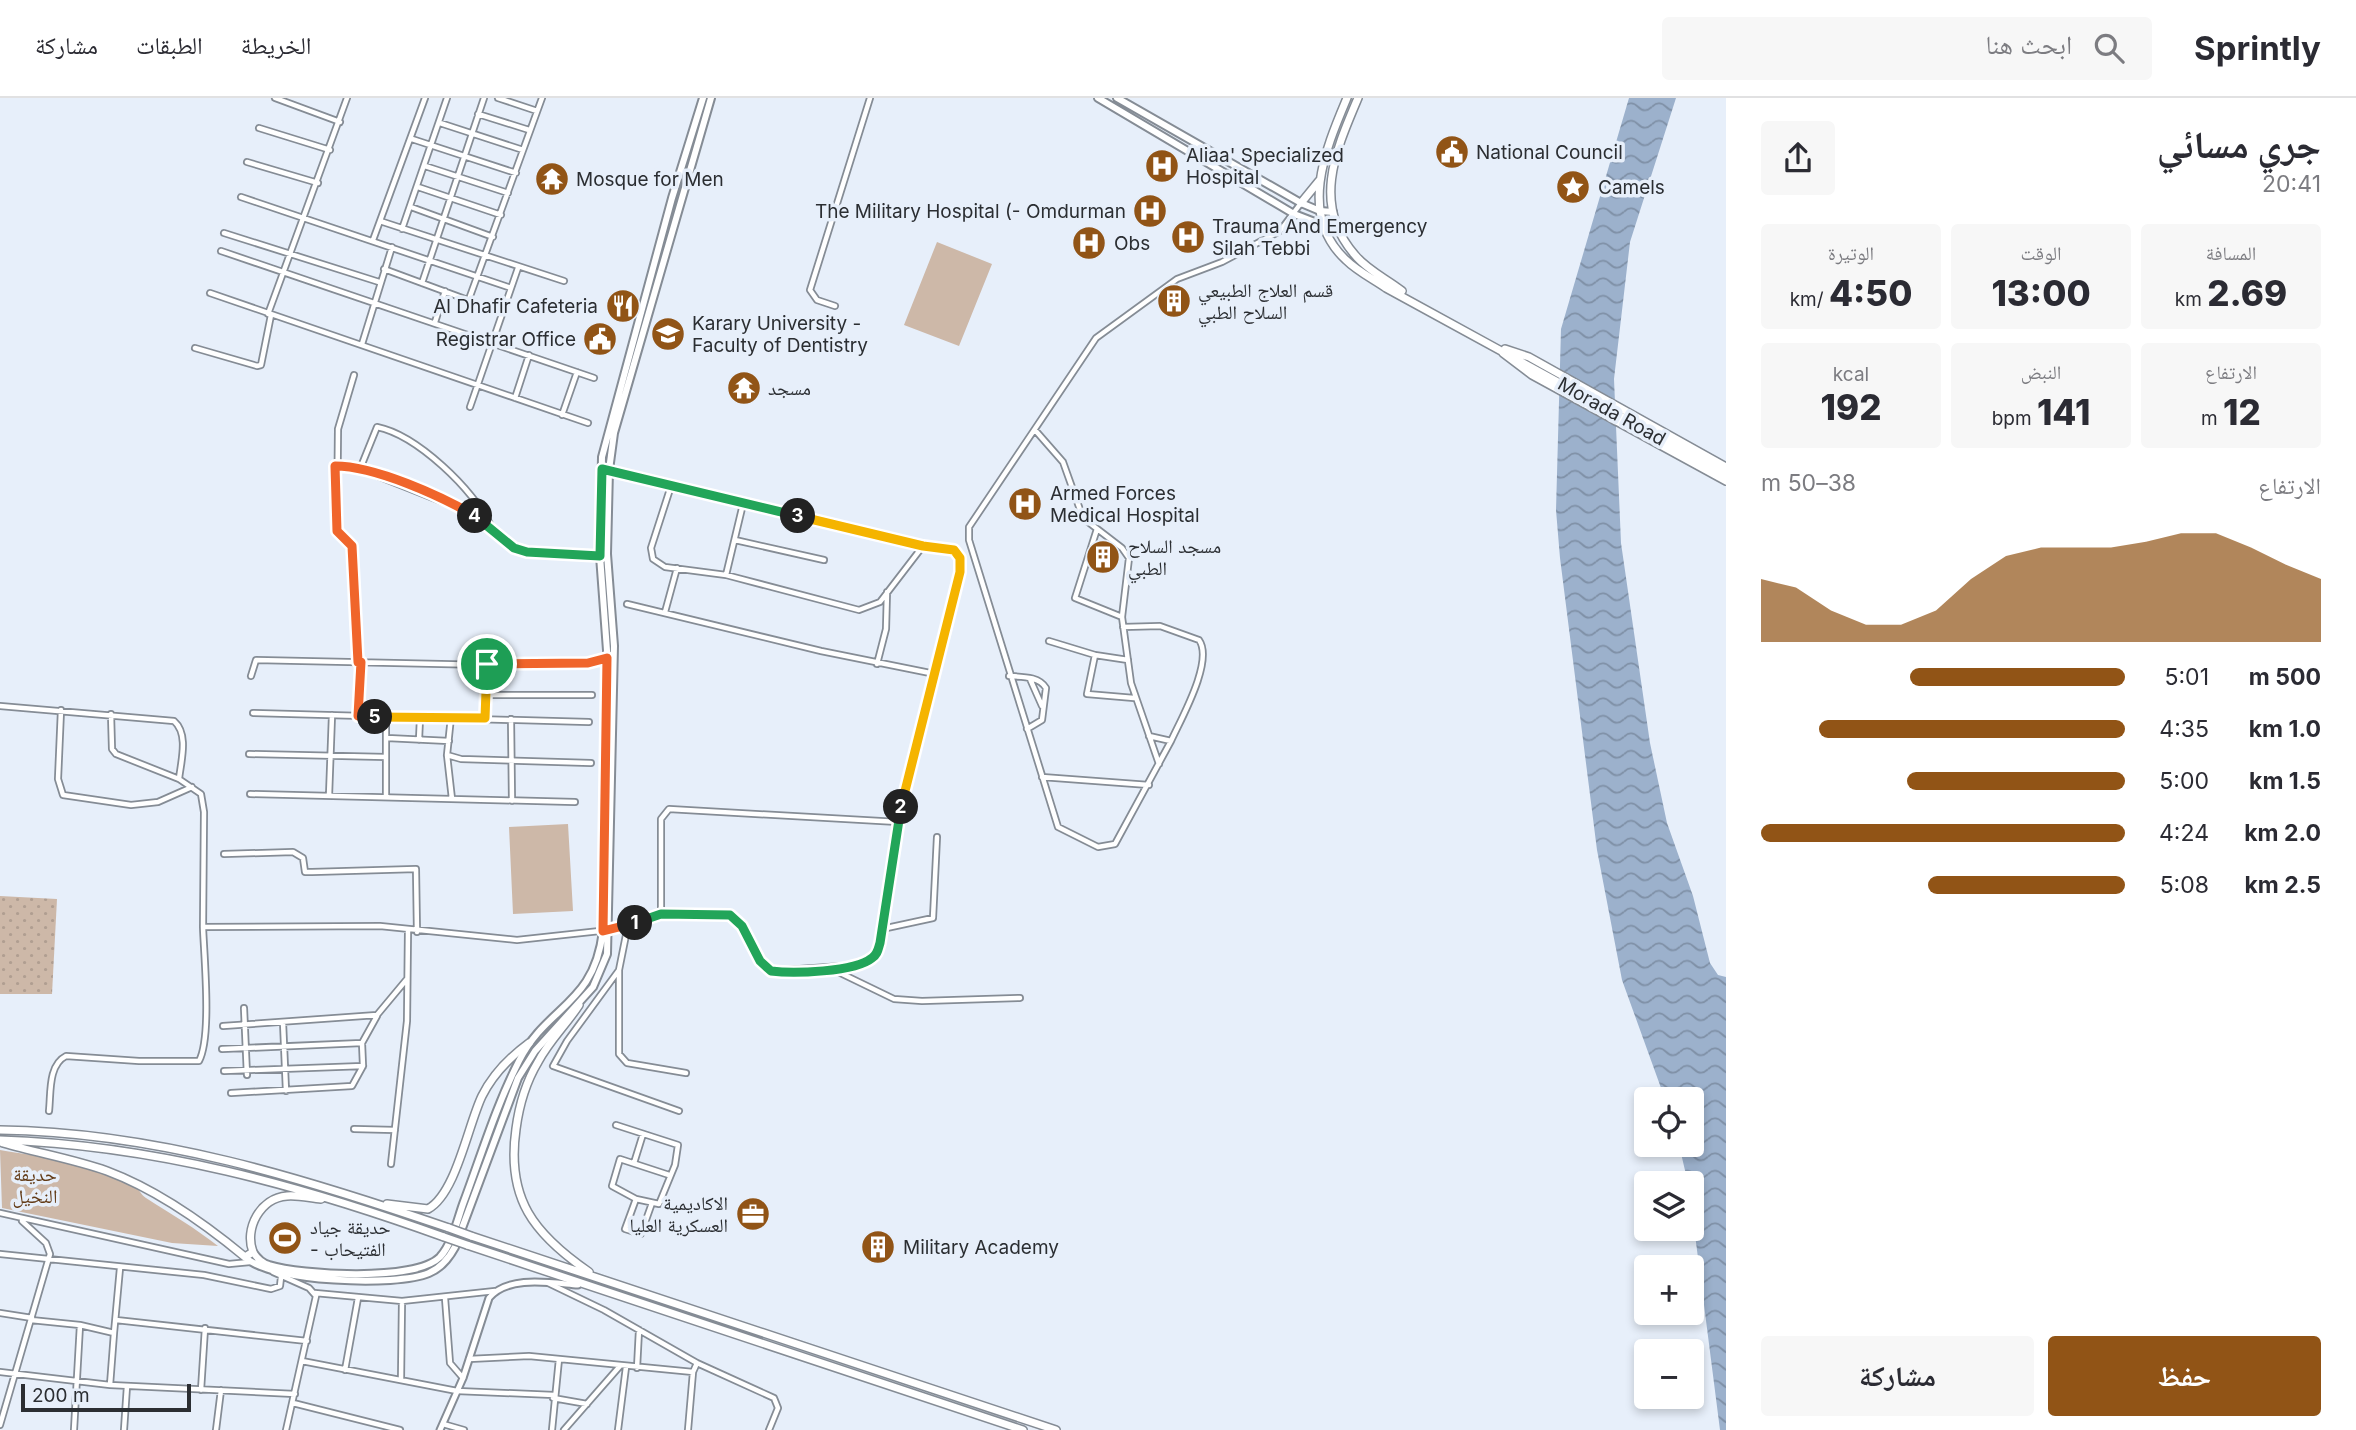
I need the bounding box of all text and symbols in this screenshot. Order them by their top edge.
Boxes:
search box [1662,17,2152,80]
text: Sprintly [2194,28,2321,68]
text: ابحث هنا [1986,29,2072,60]
icon: search [2090,29,2128,67]
text: مشاركة [35,31,98,60]
text: الطبقات [136,31,203,60]
text: الخريطة [241,31,311,60]
button: share [1761,121,1835,195]
text: جري مسائي [2157,121,2321,167]
public building icon: National Council [1433,133,1471,171]
place label: National Council [1476,141,1623,164]
place label: Aliaa' Specialized Hospital [1186,144,1344,189]
hospital icon: Aliaa' Specialized Hospital [1143,147,1181,185]
temple icon: Mosque for Men [533,160,571,198]
place label: Mosque for Men [576,168,724,191]
place icon: Camels [1554,168,1592,206]
text: 20:41 [2262,170,2321,198]
place label: Camels [1598,176,1665,199]
hospital icon: The Military Hospital (- Omdurman [1131,192,1169,230]
place label: The Military Hospital (- Omdurman [815,200,1126,223]
place label: Trauma And Emergency Silah Tebbi [1212,215,1428,260]
hospital icon: Trauma And Emergency Silah Tebbi [1169,218,1207,256]
hospital icon: Obs [1070,224,1108,262]
place label: Obs [1114,232,1150,255]
text: الوتيرة [1828,242,1874,265]
text: الوقت [2021,242,2061,265]
text: المسافة [2206,242,2256,265]
text: 4:50 [1829,272,1912,314]
text: 13:00 [1991,272,2091,314]
text: 2.69 [2207,272,2287,314]
place label: قسم العلاج الطبيعي السلاح الطبي [1198,279,1333,328]
building icon: قسم العلاج الطبيعي السلاح الطبي [1155,282,1193,320]
restaurant icon: Al Dhafir Cafeteria [604,287,642,325]
text: /km [1790,288,1829,311]
text: km [2175,288,2207,311]
place label: Al Dhafir Cafeteria [433,295,598,318]
place label: Karary University - Faculty of Dentistry [692,312,868,357]
school or university icon: Karary University - Faculty of Dentistry [649,315,687,353]
public building icon: Registrar Office [581,320,619,358]
place label: Registrar Office [436,328,576,351]
text: النبض [2021,361,2061,384]
text: الارتفاع [2205,361,2257,384]
text: kcal [1833,363,1869,386]
temple icon: مسجد [725,369,763,407]
street label: Morada Road [1554,372,1670,451]
place label: مسجد [768,377,811,400]
text: 192 [1821,386,1881,428]
text: 141 [2037,391,2090,433]
text: 12 [2223,391,2261,433]
text: bpm [1992,407,2037,430]
text: m [2201,407,2223,430]
text: 38–50 m [1761,469,1856,497]
text: الارتفاع [2258,472,2321,500]
place label: Armed Forces Medical Hospital [1050,482,1200,527]
hospital icon: Armed Forces Medical Hospital [1006,485,1044,523]
pin: 4 [458,498,492,534]
pin: 3 [780,498,816,534]
text: 4 [468,504,481,527]
text: 3 [791,504,804,527]
place label: مسجد السلاح الطبي [1128,535,1221,584]
building icon: مسجد السلاح الطبي [1084,538,1122,576]
pin [457,634,517,694]
icon: arrive [468,645,506,683]
text: 5:01 [2165,663,2209,691]
text: 500 m [2249,663,2321,691]
pin: 5 [358,700,392,734]
text: 5 [368,705,381,728]
text: 4:35 [2159,715,2209,743]
text: 1.0 km [2249,715,2321,743]
text: 5:00 [2159,767,2209,795]
text: 1.5 km [2249,767,2321,795]
pin: 2 [884,790,918,824]
text: 2 [895,795,906,818]
text: 4:24 [2159,819,2209,847]
text: 2.0 km [2244,819,2321,847]
text: 5:08 [2160,871,2209,899]
text: 2.5 km [2244,871,2321,899]
pin: 1 [618,906,652,940]
text: 1 [630,911,639,934]
map controls [1634,1087,1704,1409]
button: locate [1634,1087,1704,1157]
park label: حديقة النخيل [13,1163,57,1208]
button: layers [1634,1171,1704,1241]
place label: الاكاديمية العسكرية العليا [629,1192,728,1237]
office icon: الاكاديمية العسكرية العليا [734,1195,772,1233]
place label: حديقة جياد - الفتيحاب [310,1216,391,1261]
sports icon: حديقة جياد - الفتيحاب [266,1219,304,1257]
building icon: Military Academy [859,1228,897,1266]
place label: Military Academy [903,1236,1059,1259]
button: + [1634,1255,1704,1325]
button: مشاركة [1761,1336,2034,1416]
button: حفظ [2048,1336,2321,1416]
button: − [1634,1339,1704,1409]
scale bar [21,1381,191,1413]
text: 200 m [32,1384,90,1407]

